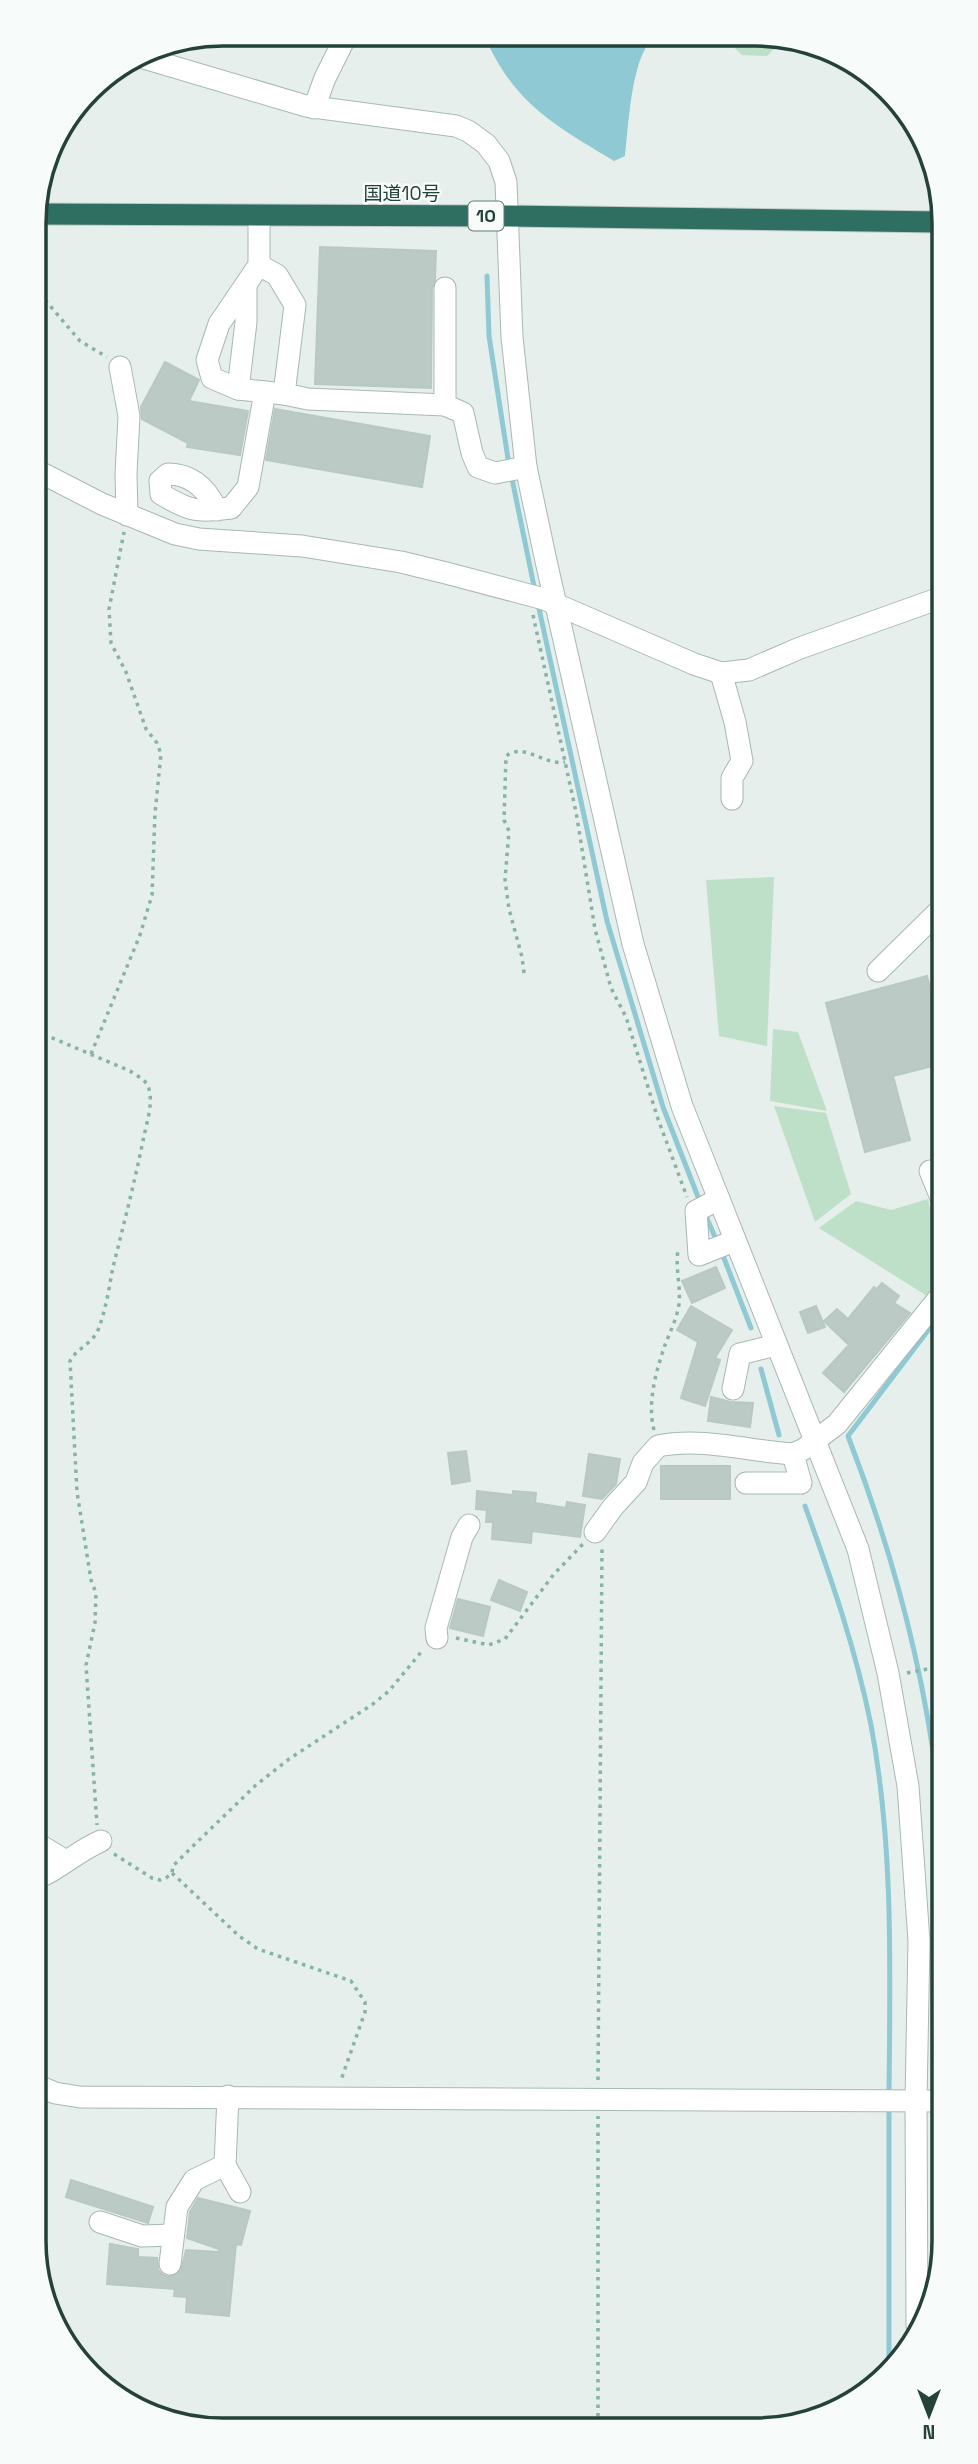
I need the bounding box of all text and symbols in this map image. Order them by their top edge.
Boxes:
street label: 国道10号 [363,181,441,206]
road number: 10 [468,202,504,230]
north arrow [894,2380,964,2450]
text: N [923,2419,935,2444]

